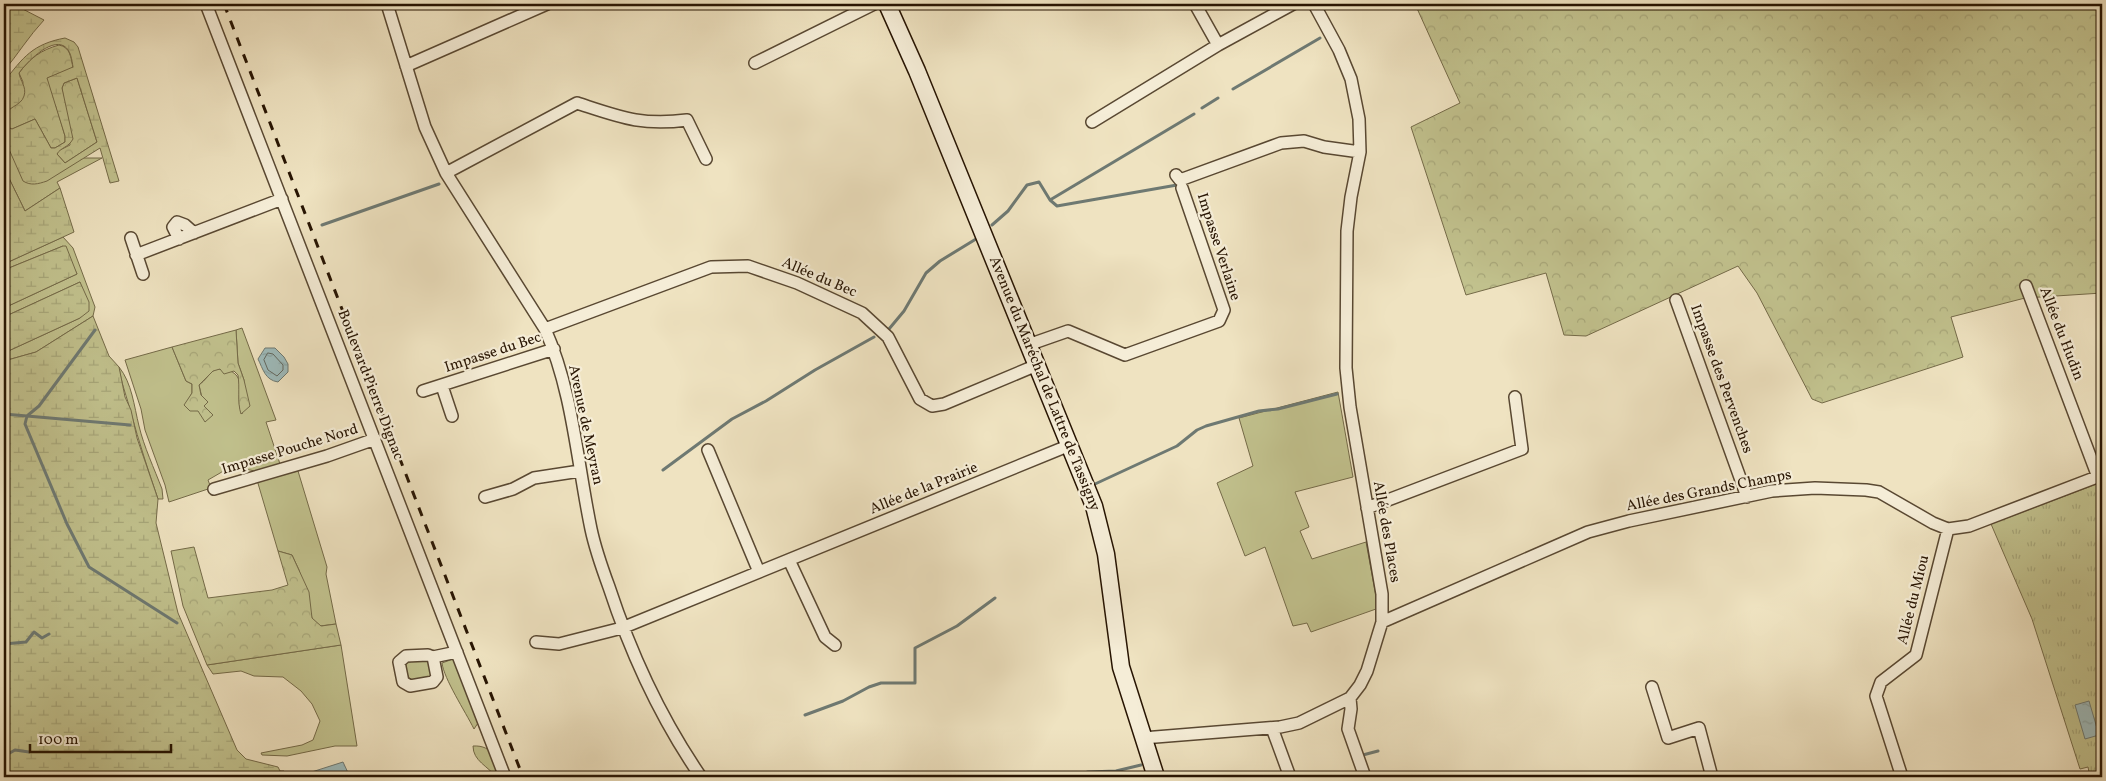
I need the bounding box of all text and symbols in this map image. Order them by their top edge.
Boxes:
street label: Impasse Verlaine [1191,191,1245,303]
street label: Allée du Bec [778,253,860,303]
street label: Avenue du Maréchal de Lattre de Tassigny [983,254,1105,514]
street label: Allée du Hudin [2034,284,2088,384]
street label: Impasse des Pervenches [1684,302,1758,456]
street label: Boulevard Pierre Dignac [332,307,409,464]
street label: Impasse du Bec [442,327,544,379]
street label: Avenue de Meyran [562,363,608,487]
street label: Impasse Pouche Nord [219,419,361,481]
street label: Allée de la Prairie [867,458,981,520]
street label: Allée des Grands Champs [1625,465,1793,517]
street label: Allée des Places [1367,480,1405,584]
street label: Allée du Miou [1893,553,1935,647]
scale bar [30,721,171,753]
text: 100 m [38,730,78,751]

